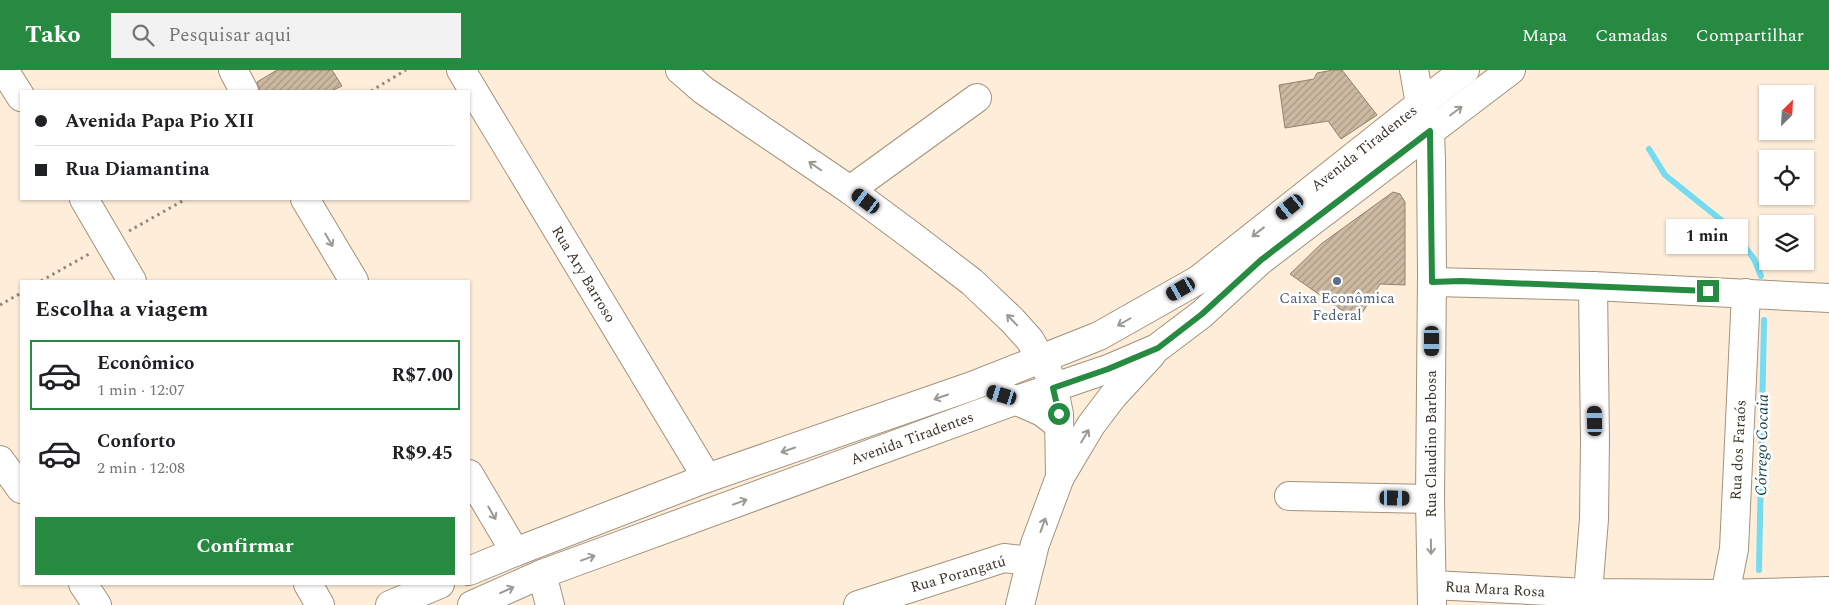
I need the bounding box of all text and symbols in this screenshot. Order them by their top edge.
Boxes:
search box [111,13,461,58]
text: Tako [25,17,81,53]
icon: search [129,21,157,49]
text: Pesquisar aqui [169,21,291,50]
text: Mapa [1522,22,1567,49]
text: Camadas [1595,22,1668,49]
text: Compartilhar [1696,22,1804,49]
north arrow [1759,85,1814,140]
map controls [1759,85,1814,270]
street label: Avenida Tiradentes [1306,99,1422,197]
one-way arrow [1449,106,1462,117]
text: Avenida Papa Pio XII [65,107,254,136]
button: locate [1759,150,1814,205]
text: Rua Diamantina [65,155,210,184]
one-way arrow [808,161,822,171]
car [849,186,882,216]
car [1273,192,1306,222]
button: layers [1759,215,1814,270]
callout: 1 min [1667,218,1749,254]
street label: Rua Ary Barroso [546,221,622,327]
text: 1 min [1686,224,1728,248]
one-way arrow [1252,226,1265,237]
one-way arrow [325,233,335,247]
car [1164,275,1197,303]
marker: Caixa Econômica Federal [1331,275,1343,287]
route end [1697,280,1719,302]
place label: Caixa Econômica Federal [1279,287,1395,327]
text: Escolha a viagem [35,293,208,326]
one-way arrow [1006,314,1018,326]
one-way arrow [1116,317,1131,327]
car [1424,326,1439,356]
text: Econômico [97,349,194,378]
icon: car [37,353,82,398]
text: R$7.00 [391,361,453,390]
street label: Rua Claudino Barbosa [1420,370,1443,518]
text: 1 min · 12:07 [97,378,185,402]
car [985,383,1018,407]
one-way arrow [934,393,949,402]
water label: Córrego Cocaia [1749,394,1775,496]
street label: Rua dos Faraós [1724,399,1753,501]
route start [1048,403,1070,425]
street label: Avenida Tiradentes [847,405,977,471]
car [1587,406,1602,436]
text: Conforto [97,427,176,456]
one-way arrow [1081,429,1091,443]
icon: car [37,431,82,476]
text: R$9.45 [391,439,453,468]
one-way arrow [780,446,796,455]
text: 2 min · 12:08 [97,456,185,480]
car [1379,490,1410,506]
one-way arrow [732,497,748,506]
one-way arrow [487,505,497,519]
button: Confirmar [35,517,455,575]
one-way arrow [1039,517,1048,533]
one-way arrow [1426,539,1436,555]
street label: Rua Porangatú [908,550,1008,599]
one-way arrow [580,553,595,562]
street label: Rua Mara Rosa [1444,575,1546,604]
one-way arrow [499,584,514,594]

